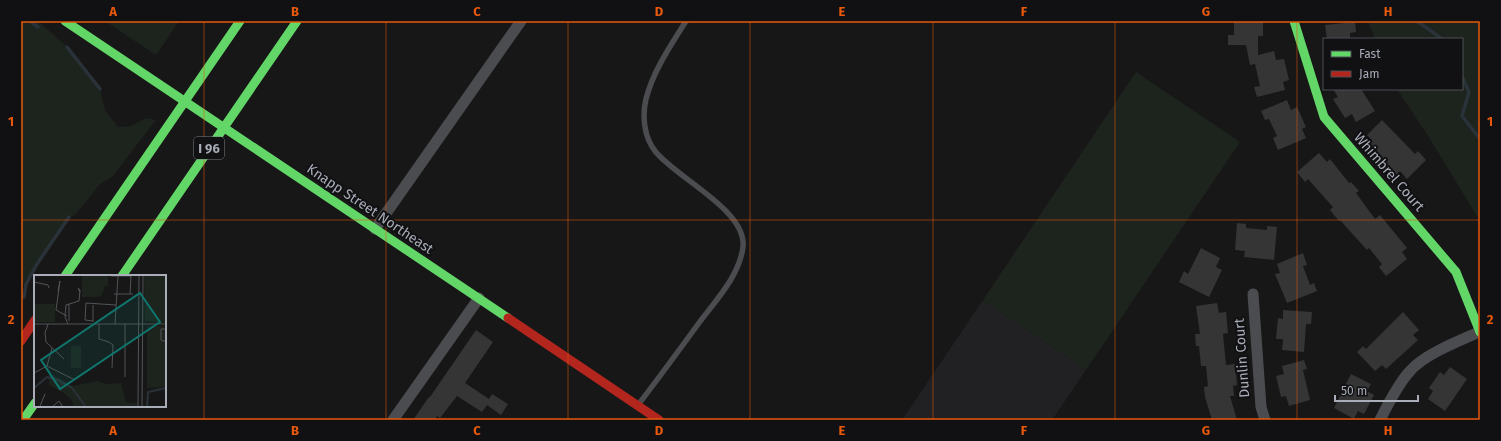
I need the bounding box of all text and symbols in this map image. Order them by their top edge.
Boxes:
text: A [108,4,117,19]
text: B [291,4,299,19]
text: C [473,4,481,19]
text: D [655,4,664,19]
text: E [839,4,846,19]
text: F [1021,4,1028,19]
text: G [1202,4,1210,19]
text: H [1384,4,1392,19]
legend [1323,38,1463,90]
text: Fast [1359,47,1381,61]
text: Jam [1359,67,1379,81]
text: 1 [8,114,14,129]
text: 1 [1487,114,1493,129]
street label: Whimbrel Court [1350,129,1428,216]
road number: I 96 [194,137,224,159]
street label: Knapp Street Northeast [303,160,437,258]
inset map [34,275,166,407]
text: 2 [8,312,15,327]
text: 2 [1487,312,1494,327]
street label: Dunlin Court [1231,317,1253,398]
scale bar [1335,377,1418,403]
text: 50 m [1341,384,1367,398]
text: A [108,423,117,438]
text: B [291,423,299,438]
text: C [473,423,481,438]
text: D [655,423,664,438]
text: E [839,423,846,438]
text: F [1021,423,1028,438]
text: G [1202,423,1210,438]
text: H [1384,423,1392,438]

